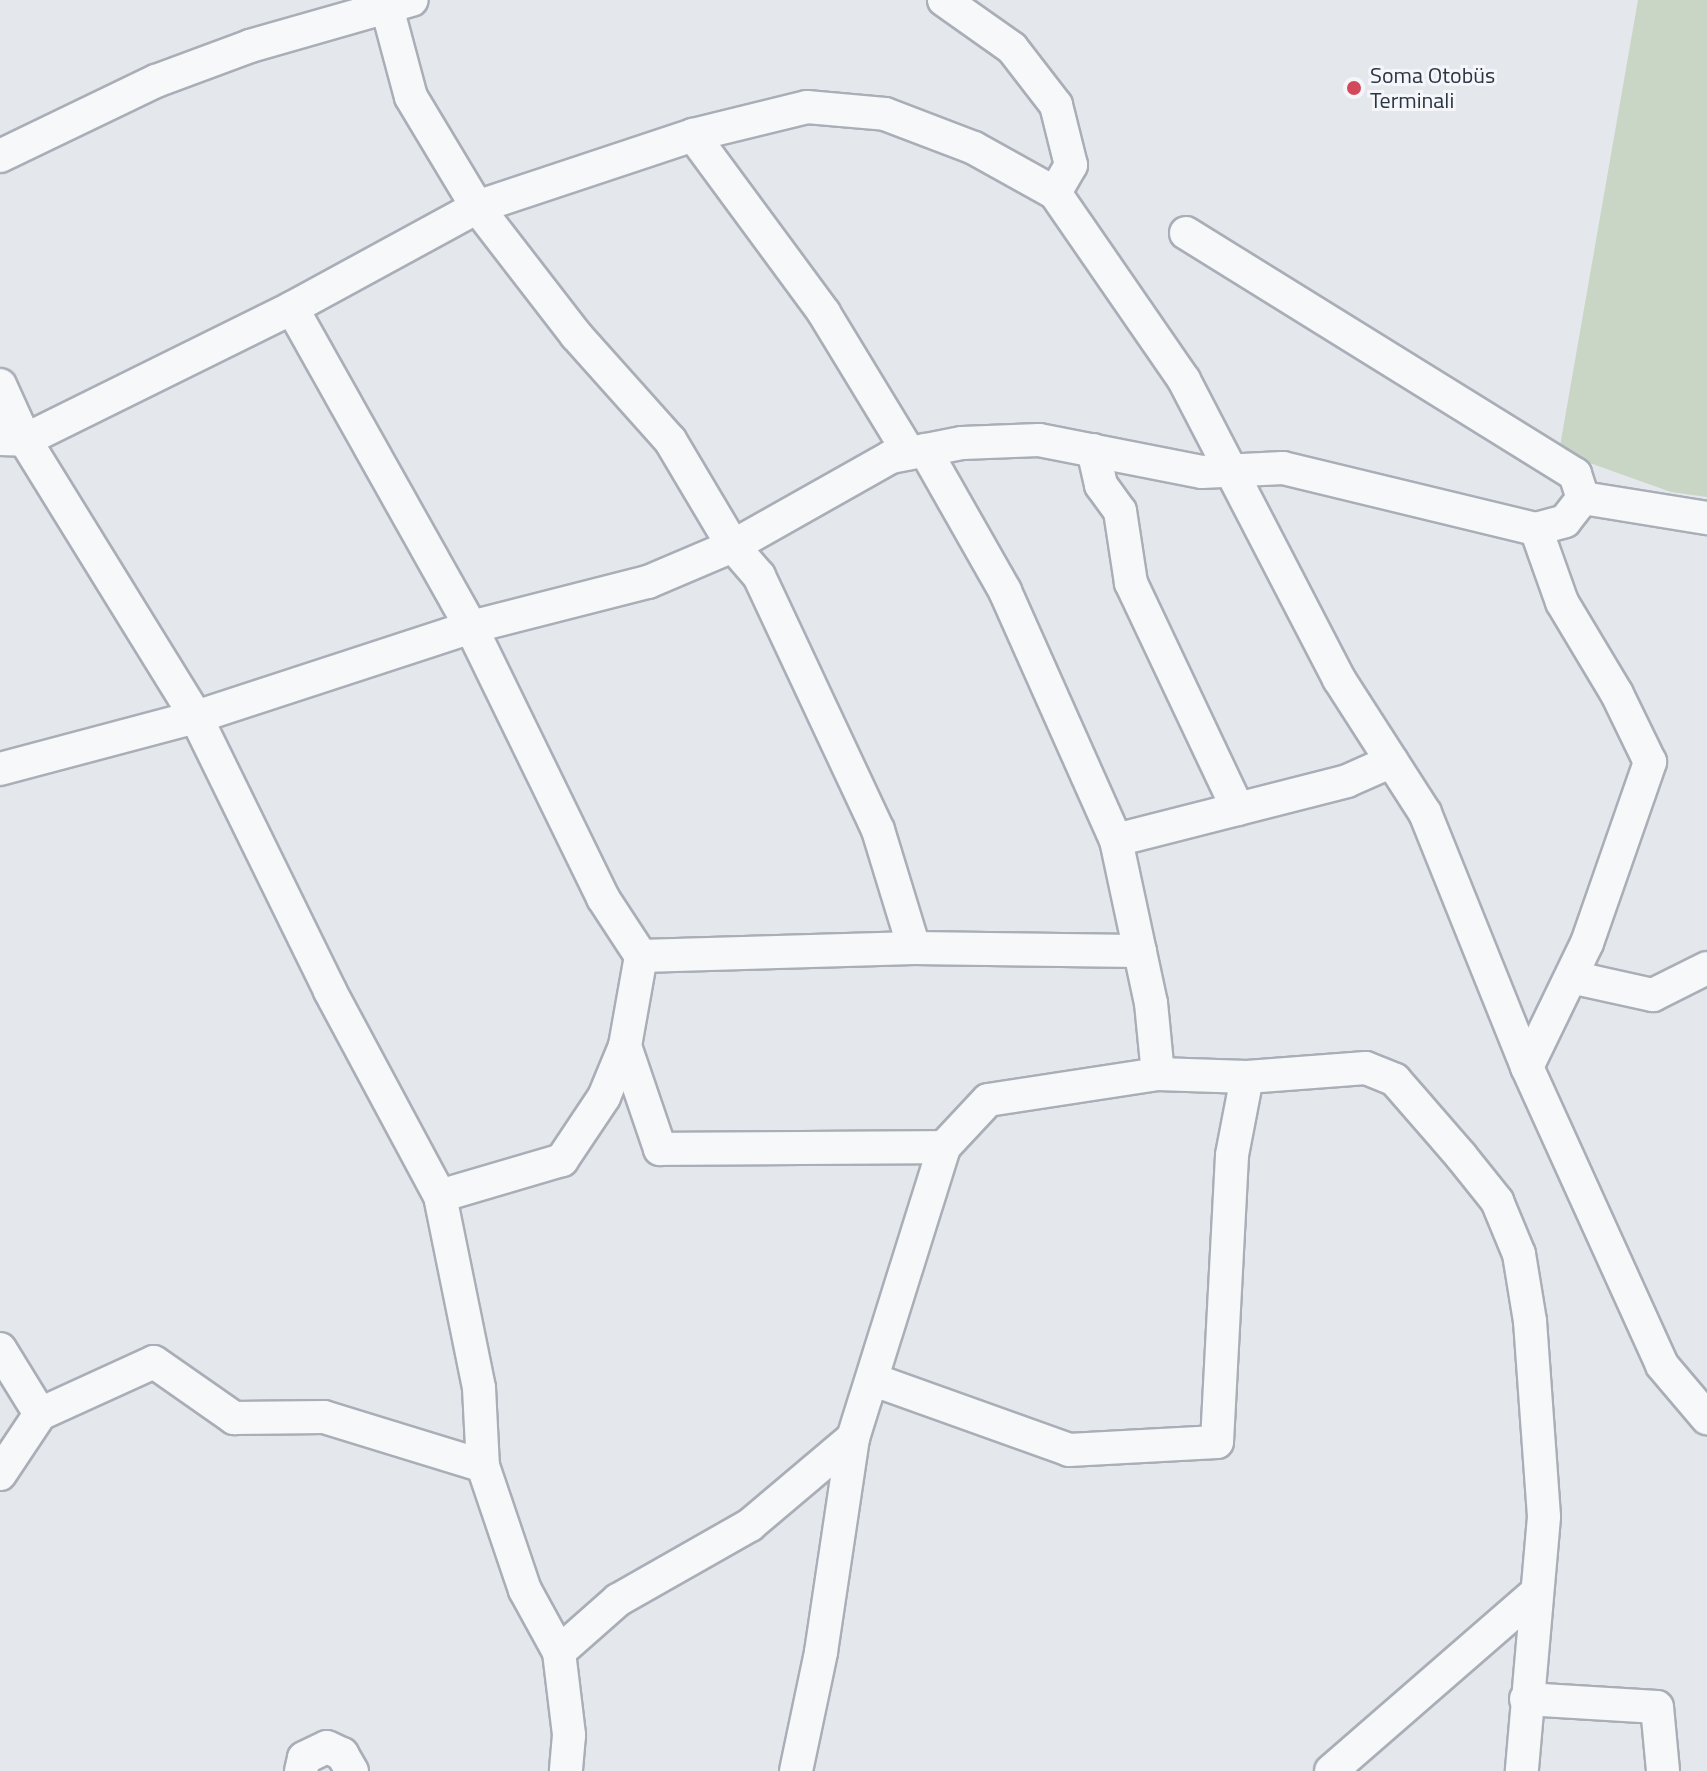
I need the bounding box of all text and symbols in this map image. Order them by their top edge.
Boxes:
place label: Soma Otobüs Terminali [1370,62,1495,114]
marker: Soma Otobüs Terminali [1345,79,1363,97]

